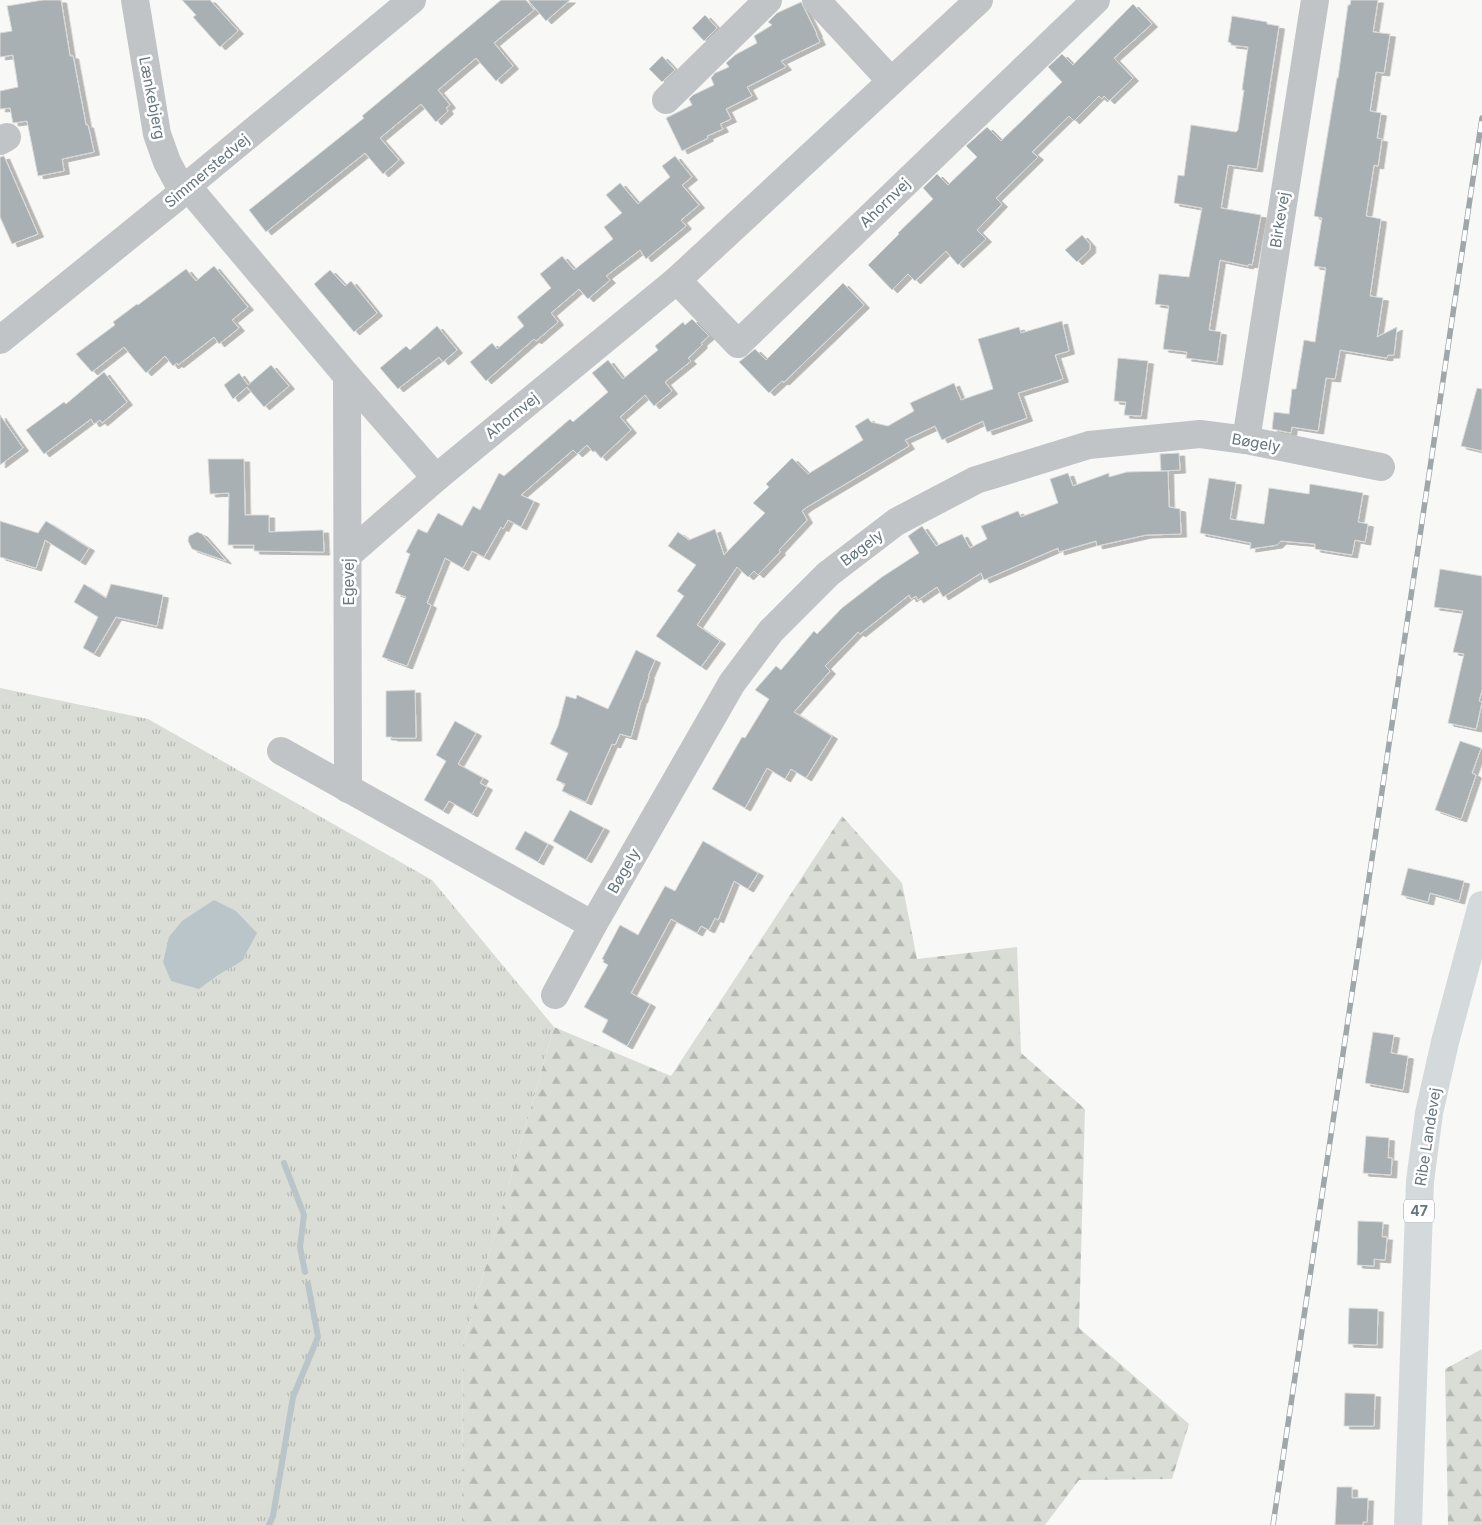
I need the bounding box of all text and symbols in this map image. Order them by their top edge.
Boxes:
street label: Lænkebjerg [135,55,170,141]
street label: Simmerstedvej [160,130,253,212]
street label: Ahornvej [855,174,914,231]
street label: Birkevej [1266,191,1293,249]
street label: Ahornvej [481,388,542,443]
street label: Bøgely [1230,429,1282,456]
street label: Bøgely [836,525,887,570]
street label: Egevej [339,558,358,606]
street label: Bøgely [603,844,644,897]
street label: Ribe Landevej [1410,1086,1445,1187]
road number: 47 [1404,1200,1434,1222]

